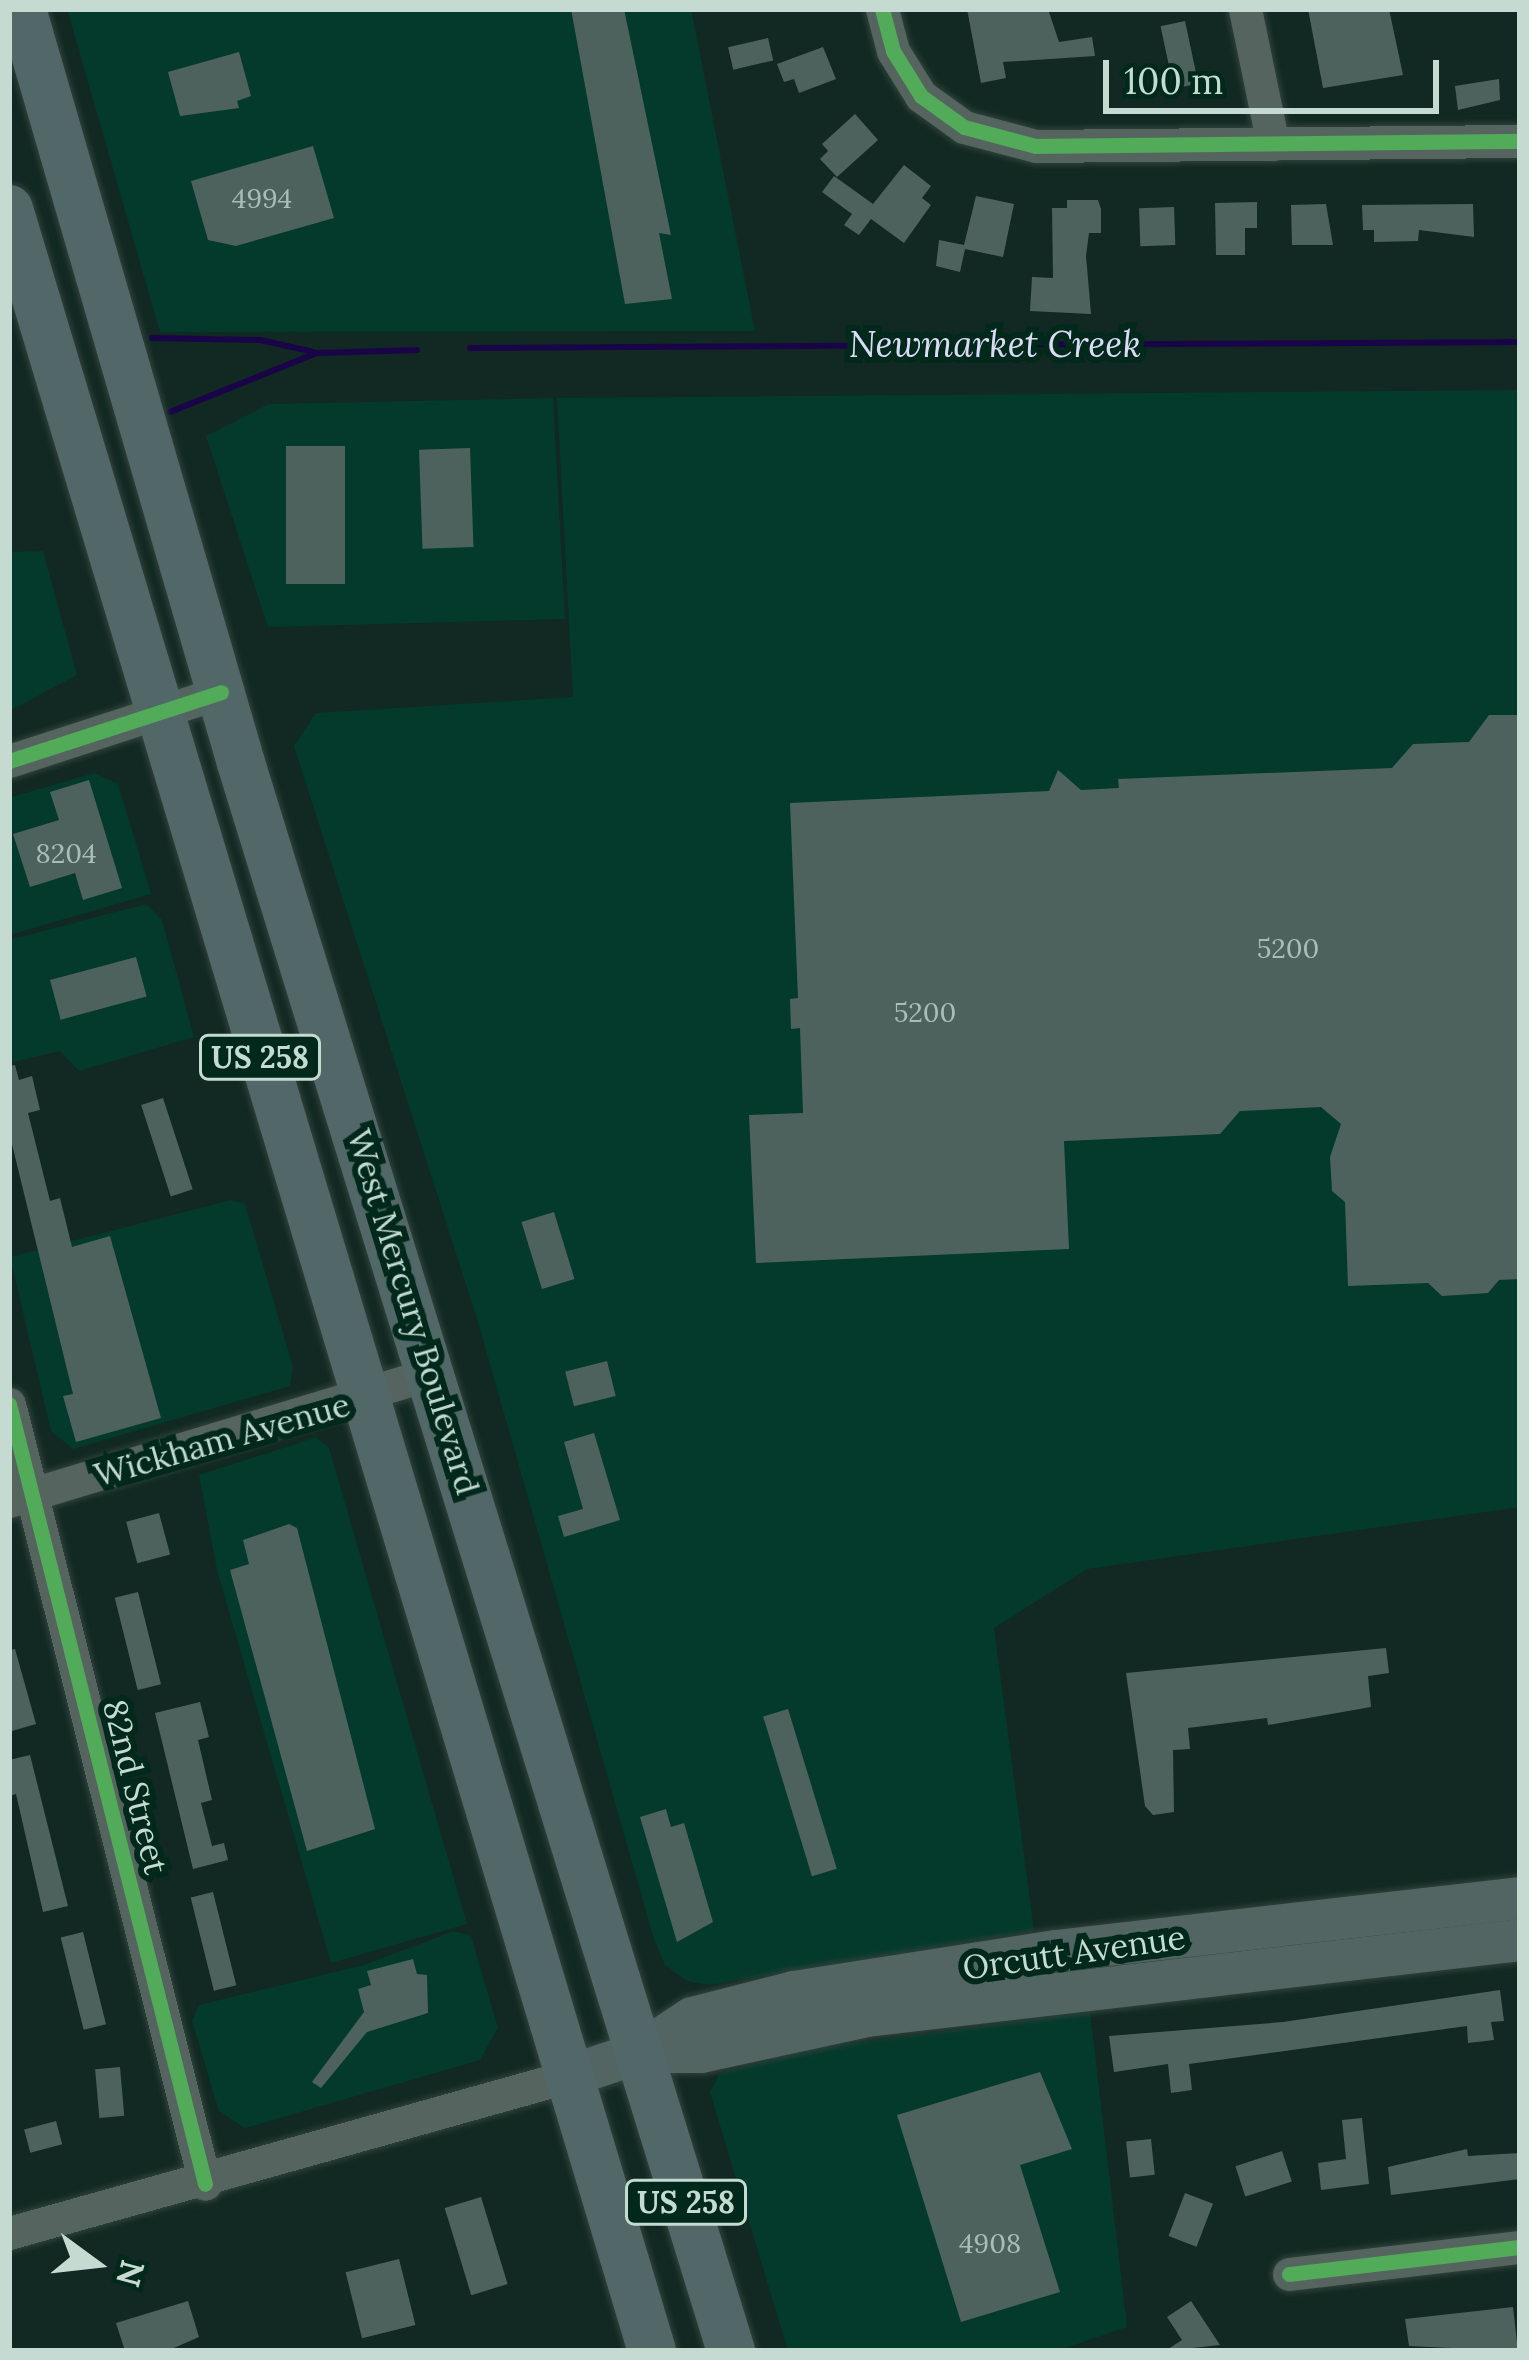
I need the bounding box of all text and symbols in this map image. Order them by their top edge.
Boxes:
scale bar [1109,36,1445,110]
text: 100 m [1124,58,1223,104]
house number: 4994 [232,183,292,215]
water label: Newmarket Creek [849,323,1141,367]
house number: 8204 [35,838,97,870]
house number: 5200 [1257,933,1319,965]
house number: 5200 [894,997,956,1029]
road number: US 258 [197,1033,323,1081]
street label: West Mercury Boulevard [339,1125,487,1499]
street label: Wickham Avenue [90,1385,354,1495]
street label: 82nd Street [94,1696,176,1878]
street label: Orcutt Avenue [960,1918,1188,1988]
road number: US 258 [623,2178,749,2226]
north arrow [36,2204,156,2324]
house number: 4908 [959,2228,1021,2260]
text: N [107,2256,154,2291]

